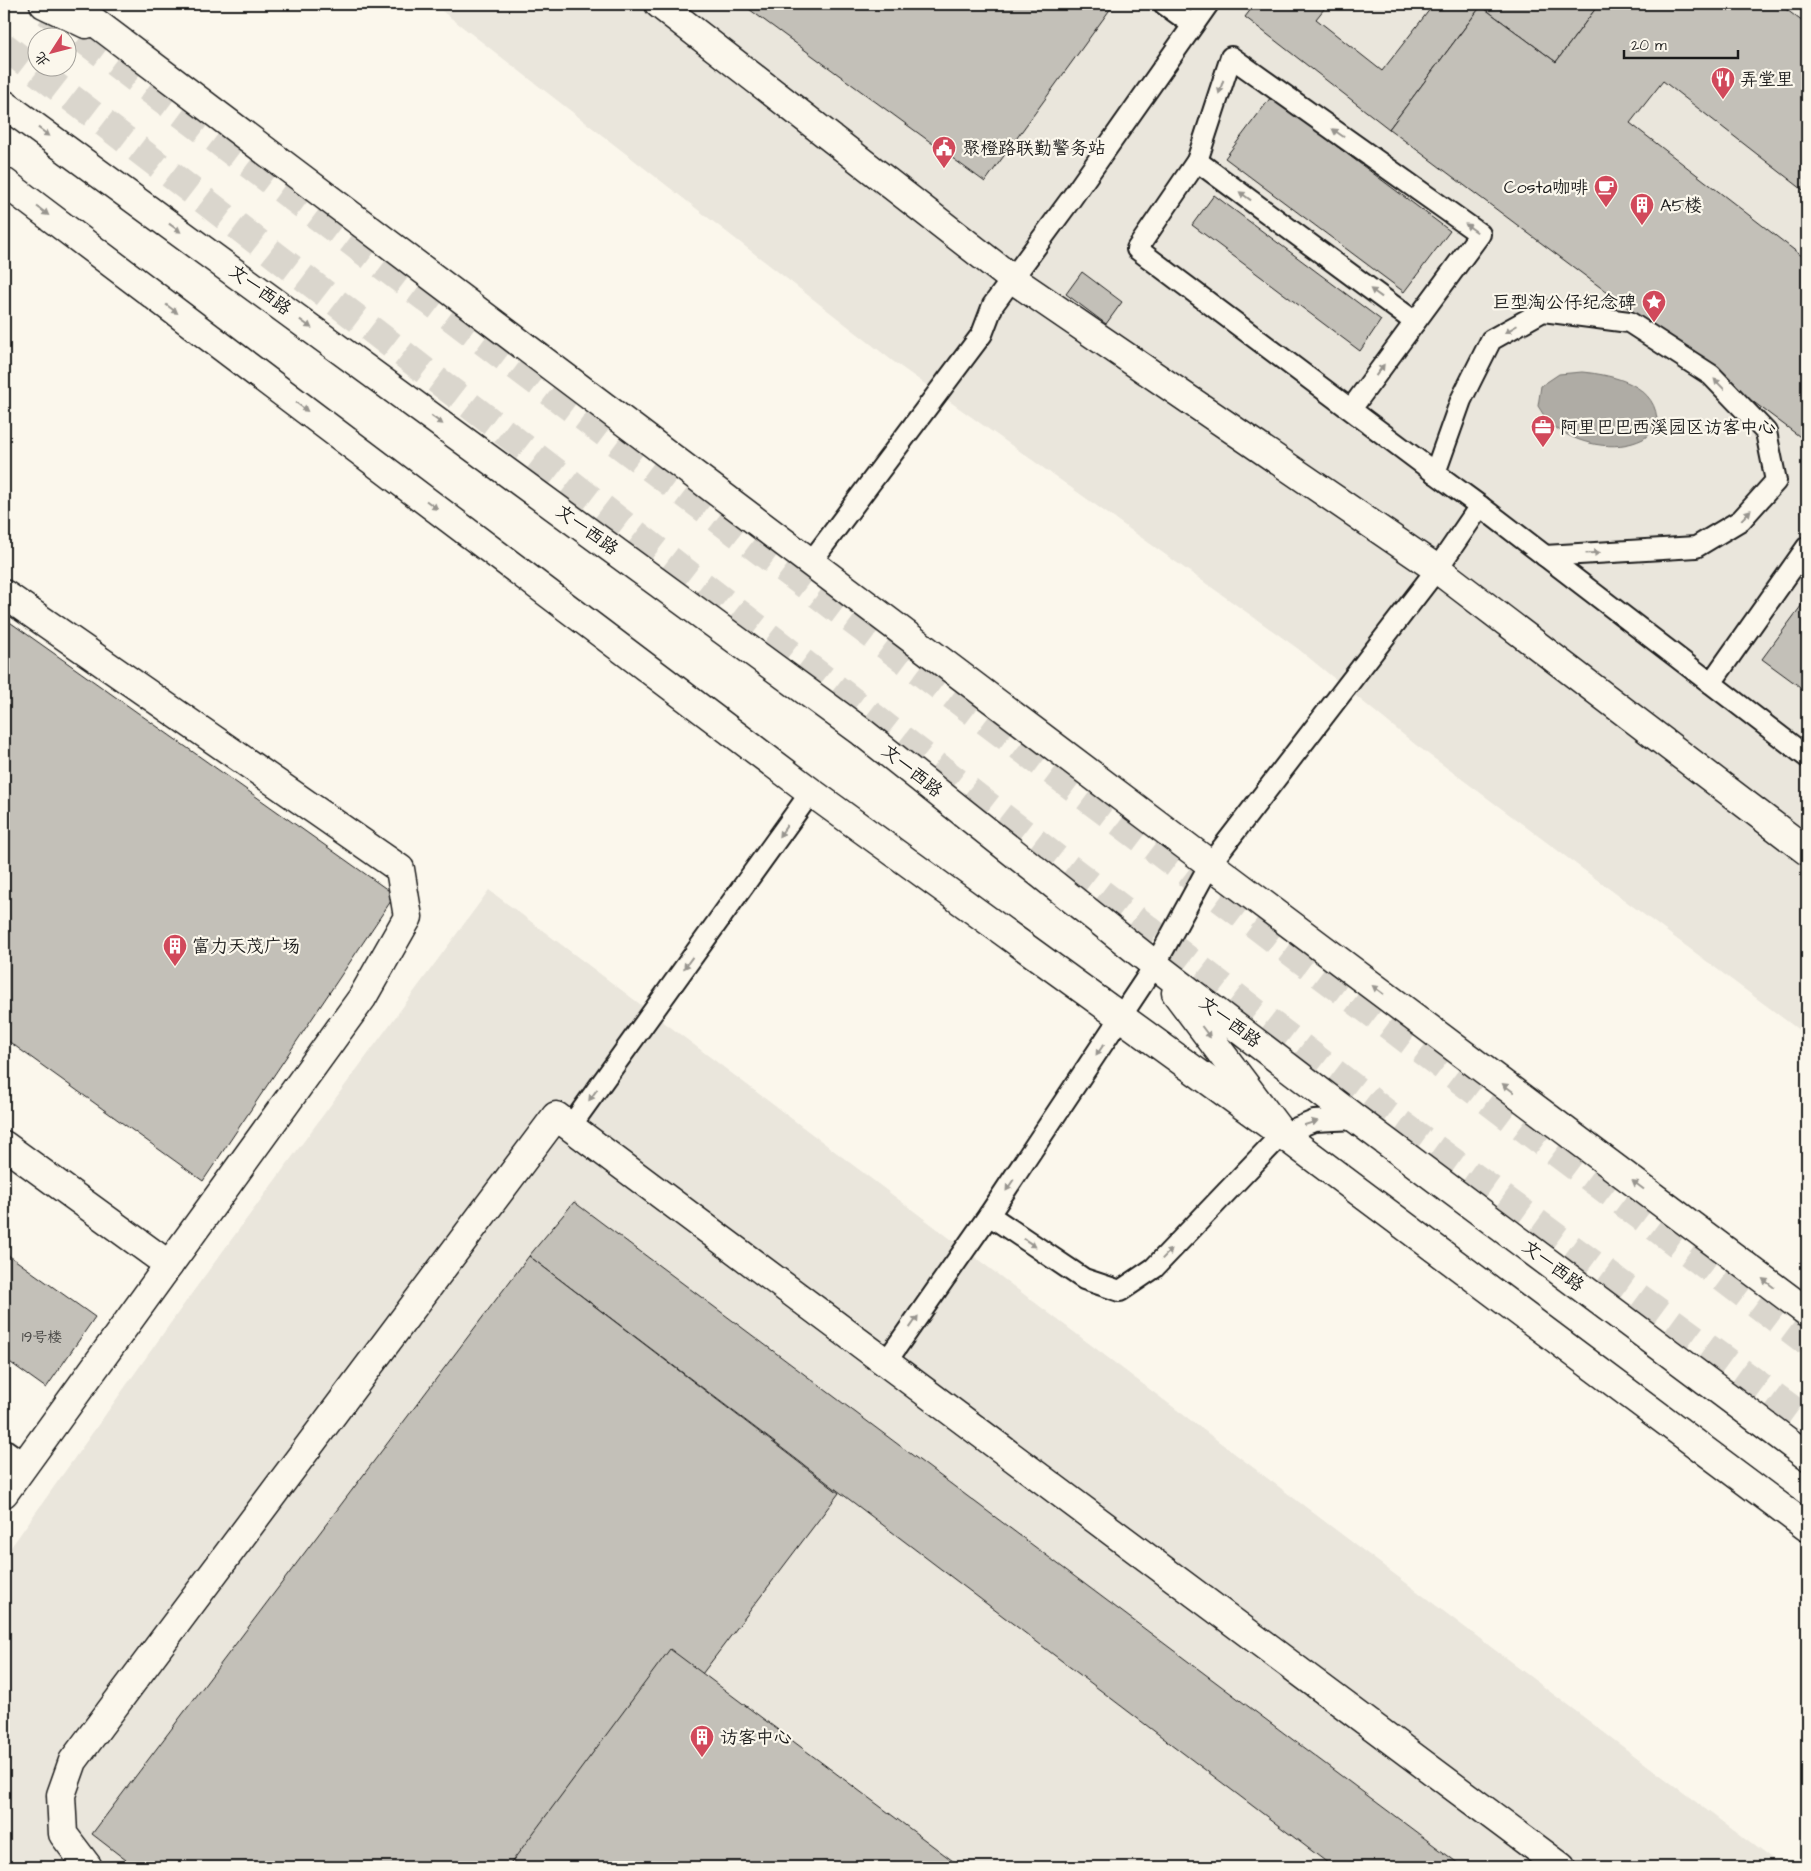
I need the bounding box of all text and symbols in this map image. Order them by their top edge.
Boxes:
north arrow [28,28,78,78]
scale bar [1624,28,1737,60]
text: 20 m [1631,35,1667,56]
text: 北 [30,48,54,71]
restaurant icon: 弄堂里 [1710,66,1736,100]
place label: 弄堂里 [1740,67,1794,92]
one-way arrow [1217,80,1225,95]
one-way arrow [37,127,51,137]
one-way arrow [1332,128,1345,139]
public building icon: 聚橙路联勤警务站 [931,135,957,169]
place label: 聚橙路联勤警务站 [962,136,1106,161]
cafe icon: Costa咖啡 [1593,174,1619,208]
place label: Costa咖啡 [1504,175,1588,200]
one-way arrow [1238,191,1252,201]
building icon: A5楼 [1629,192,1655,226]
place label: A5楼 [1660,193,1702,218]
one-way arrow [36,206,49,217]
one-way arrow [168,223,182,233]
one-way arrow [1464,223,1477,233]
street label: 文一西路 [224,259,296,321]
one-way arrow [1370,287,1383,298]
place icon: 巨型淘公仔纪念碑 [1641,289,1667,323]
place label: 巨型淘公仔纪念碑 [1492,290,1636,315]
one-way arrow [165,304,178,315]
one-way arrow [299,319,313,329]
one-way arrow [1505,324,1518,333]
one-way arrow [1374,364,1385,377]
one-way arrow [1713,378,1725,390]
one-way arrow [295,402,309,412]
office icon: 阿里巴巴西溪园区访客中心 [1530,414,1556,448]
one-way arrow [430,415,444,425]
place label: 阿里巴巴西溪园区访客中心 [1560,415,1776,440]
street label: 文一西路 [551,499,623,561]
one-way arrow [425,500,439,510]
one-way arrow [1740,509,1752,521]
one-way arrow [1586,548,1602,556]
street label: 文一西路 [876,739,948,803]
one-way arrow [778,824,788,838]
building icon: 富力天茂广场 [162,933,188,967]
place label: 富力天茂广场 [192,934,300,959]
one-way arrow [683,956,693,970]
one-way arrow [1372,985,1385,996]
street label: 文一西路 [1194,990,1266,1054]
one-way arrow [1200,1025,1211,1038]
one-way arrow [1095,1043,1104,1057]
one-way arrow [1501,1083,1515,1093]
one-way arrow [588,1088,598,1102]
one-way arrow [1303,1119,1318,1126]
one-way arrow [1005,1178,1014,1192]
one-way arrow [1632,1180,1645,1191]
street label: 文一西路 [1517,1234,1589,1298]
one-way arrow [1023,1238,1037,1248]
one-way arrow [1160,1249,1172,1261]
one-way arrow [1761,1278,1775,1288]
one-way arrow [909,1315,919,1329]
house number: 19号楼 [22,1327,62,1348]
building icon: 访客中心 [689,1724,715,1758]
place label: 访客中心 [720,1725,792,1750]

